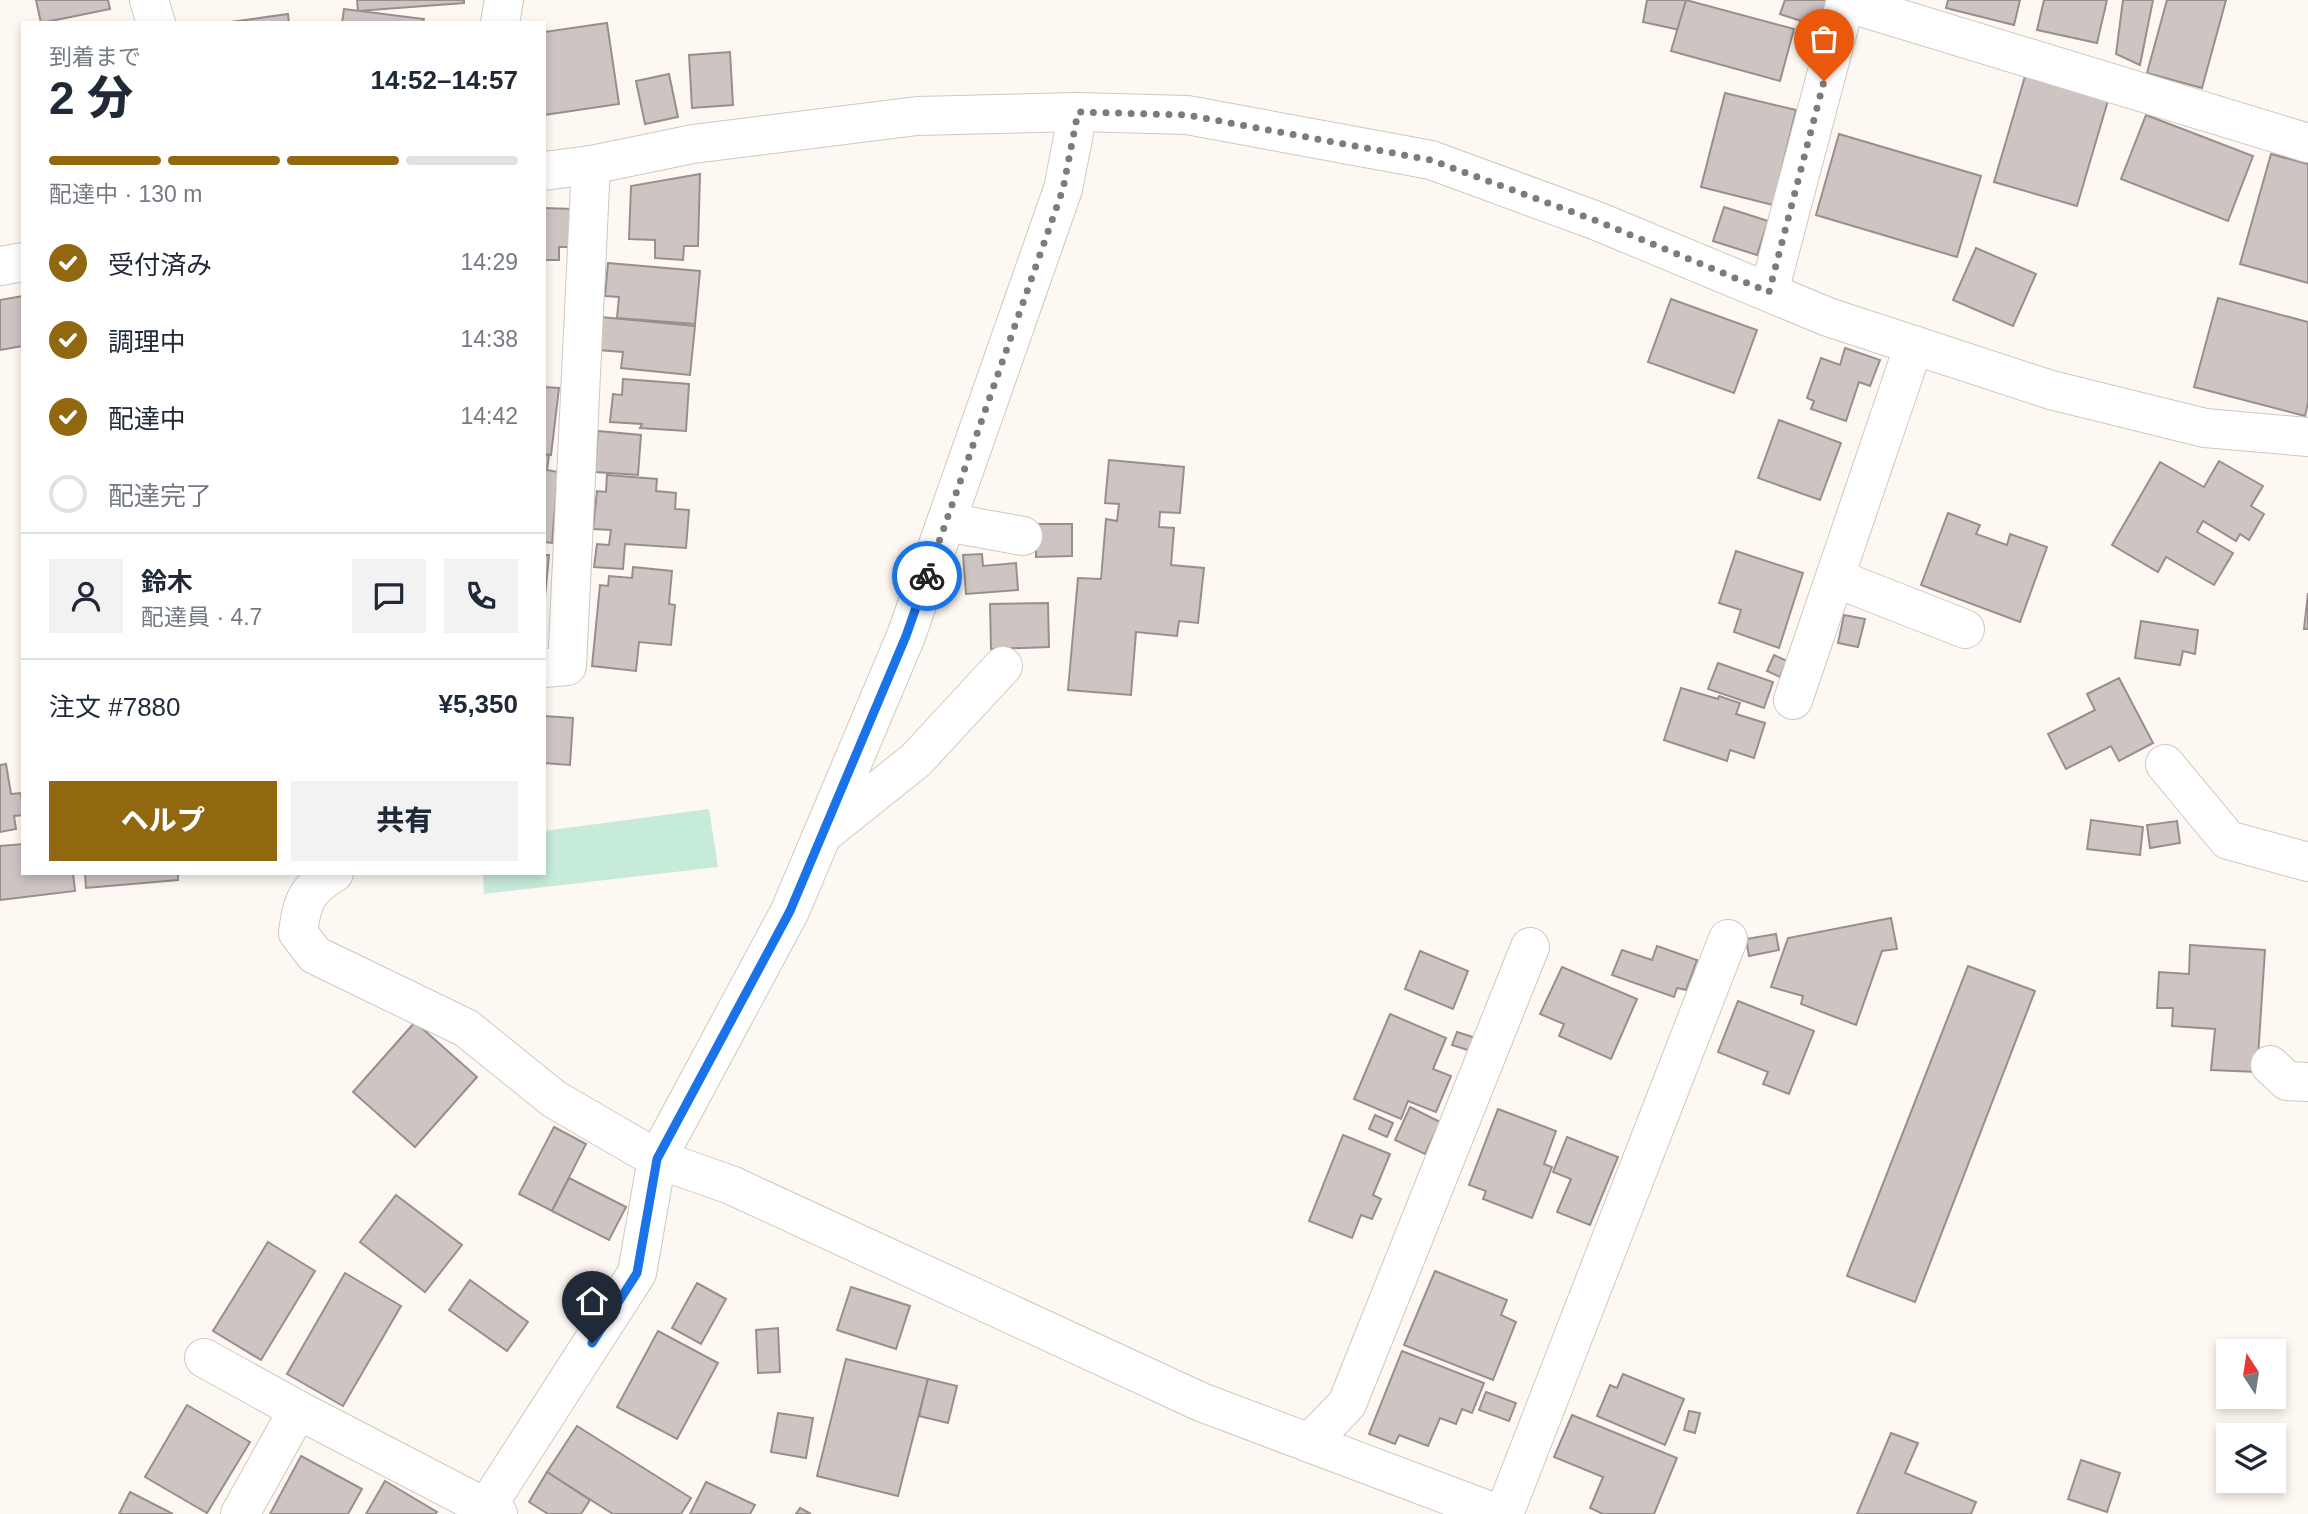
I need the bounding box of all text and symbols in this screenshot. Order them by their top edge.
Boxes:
pin [1794,9,1854,81]
icon: bag [1805,20,1843,58]
text: 到着まで [49,44,141,70]
text: 14:52–14:57 [371,65,518,95]
text: 2 分 [49,72,133,124]
text: 配達中 · 130 m [49,181,202,207]
icon: check [49,244,87,282]
text: 14:29 [460,249,518,275]
text: 受付済み [108,250,212,280]
icon: check [49,321,87,359]
text: 14:38 [460,326,518,352]
text: 調理中 [108,327,186,357]
icon: check [49,398,87,436]
text: 14:42 [460,403,518,429]
text: 配達中 [108,404,186,434]
text: 配達完了 [108,481,212,511]
courier [892,541,962,611]
icon: bike [908,557,946,595]
button: person [49,559,123,633]
button: chat [352,559,426,633]
button: phone [444,559,518,633]
text: 鈴木 [141,567,193,597]
text: 配達員 · 4.7 [141,604,262,630]
text: ¥5,350 [438,689,518,719]
text: 注文 #7880 [49,692,181,722]
button: ヘルプ [49,781,277,861]
button: 共有 [291,781,518,861]
pin [562,1271,622,1343]
icon: home [573,1282,611,1320]
north arrow [2216,1339,2286,1409]
map controls [2216,1339,2286,1493]
button: layers [2216,1423,2286,1493]

